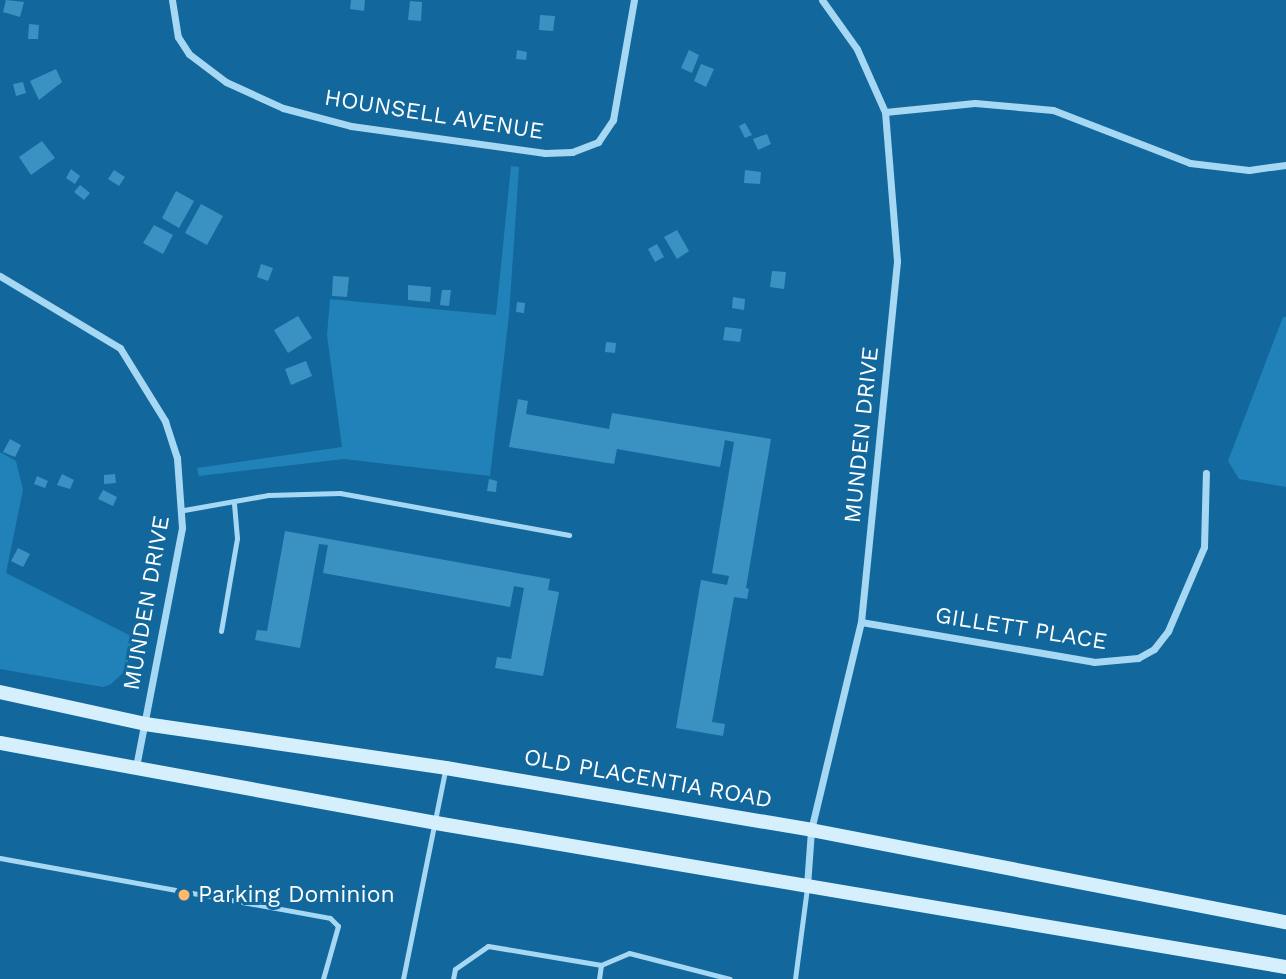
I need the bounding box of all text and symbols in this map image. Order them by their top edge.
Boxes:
street label: HOUNSELL AVENUE [322,84,546,146]
street label: MUNDEN DRIVE [839,346,885,524]
street label: MUNDEN DRIVE [118,513,176,693]
street label: GILLETT PLACE [933,602,1109,656]
street label: OLD PLACENTIA ROAD [521,743,775,815]
place label: Parking Dominion [198,881,395,909]
marker: Parking Dominion [176,887,192,903]

